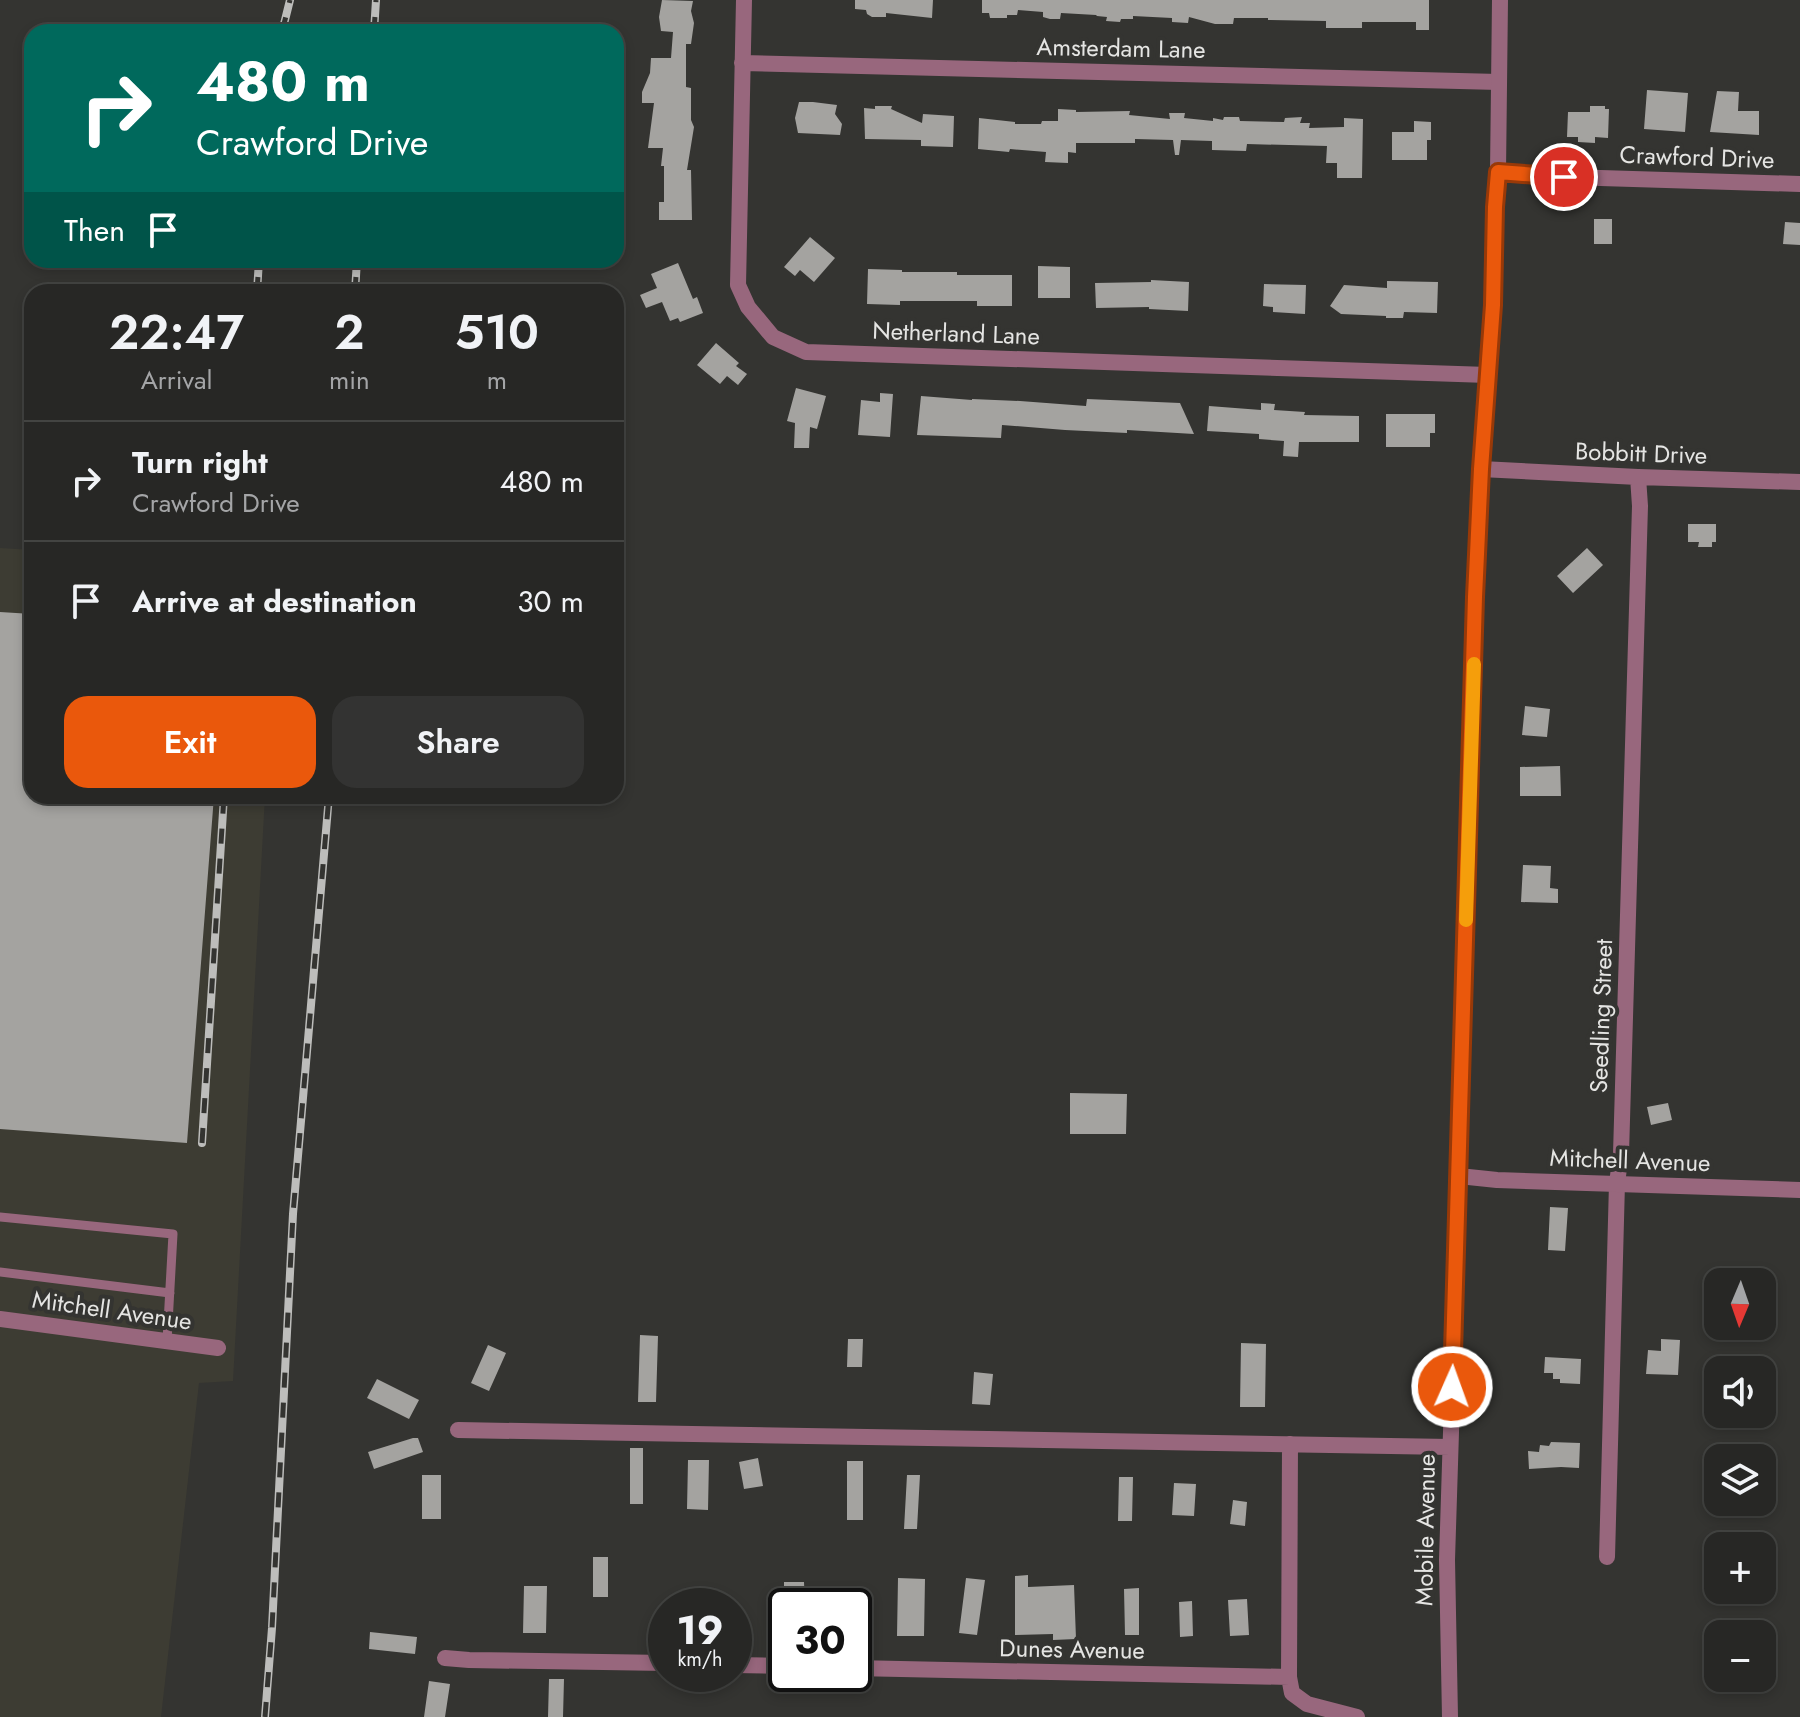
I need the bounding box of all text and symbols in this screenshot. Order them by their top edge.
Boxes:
street label: Amsterdam Lane [1036,29,1206,67]
text: 480 m [196,41,370,122]
icon: right [64,56,168,160]
text: Crawford Drive [196,116,428,168]
street label: Crawford Drive [1619,137,1775,177]
pin [1530,143,1598,211]
icon: arrive [1542,155,1586,199]
icon: arrive [141,208,185,252]
text: Then [64,209,125,252]
text: 22:47 [109,298,244,367]
text: 2 [334,298,365,367]
text: 510 [455,298,539,367]
street label: Netherland Lane [872,313,1040,353]
text: Arrival [141,361,212,399]
text: min [329,361,370,399]
text: m [487,361,507,399]
street label: Bobbitt Drive [1574,433,1708,473]
text: Turn right [132,441,268,484]
icon: right [64,459,108,503]
text: 480 m [500,460,584,503]
text: Crawford Drive [132,484,300,522]
icon: arrive [64,579,108,623]
text: Arrive at destination [132,580,417,623]
text: 30 m [517,580,584,623]
button: Exit [64,696,316,788]
button: Share [332,696,584,788]
street label: Seedling Street [1581,938,1621,1094]
street label: Mitchell Avenue [1549,1140,1711,1180]
north arrow [1704,1268,1776,1340]
map controls [1704,1268,1776,1692]
street label: Mitchell Avenue [30,1281,194,1339]
position arrow [1410,1345,1494,1429]
button: sound [1704,1356,1776,1428]
button: layers [1704,1444,1776,1516]
street label: Mobile Avenue [1406,1454,1444,1606]
button: + [1704,1532,1776,1604]
speed limit sign: 30 [768,1588,872,1692]
text: 19 [676,1601,724,1659]
button: − [1704,1620,1776,1692]
street label: Dunes Avenue [999,1630,1145,1668]
text: km/h [677,1645,723,1674]

